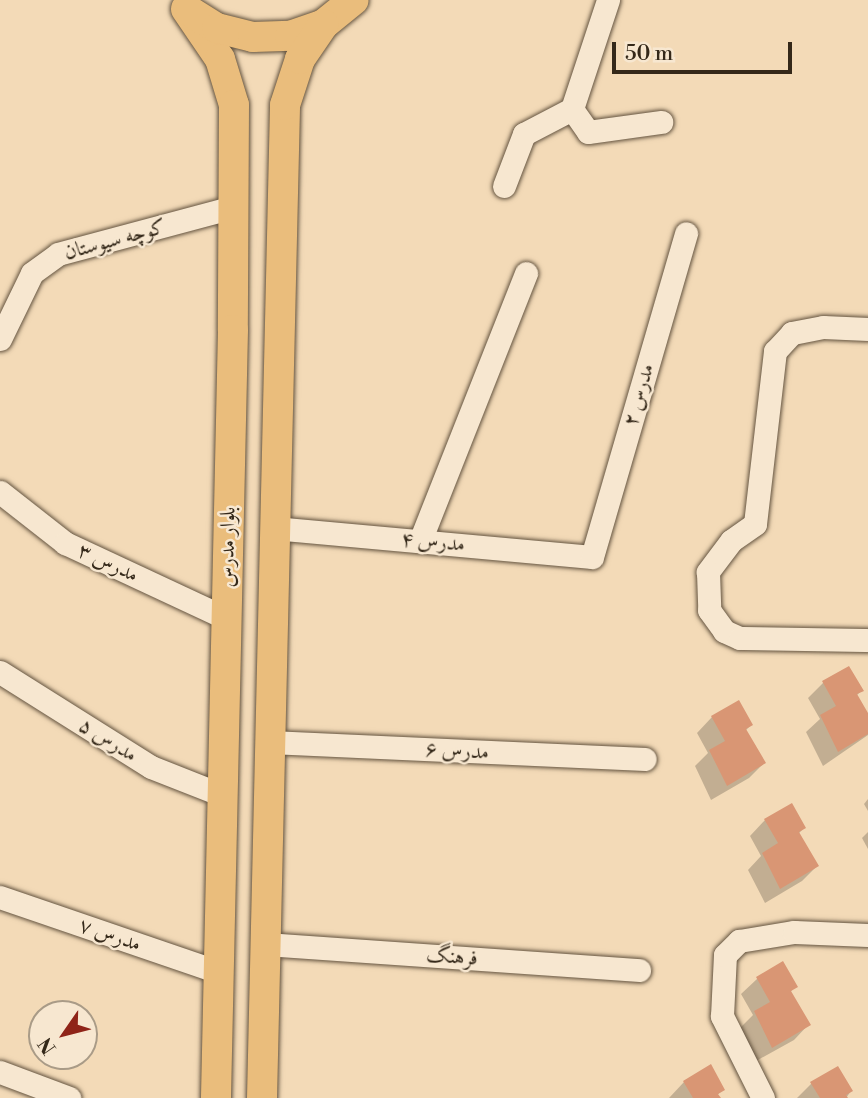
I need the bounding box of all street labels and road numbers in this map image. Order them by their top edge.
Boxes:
street label: کوچه سیوستان [61,214,169,266]
street label: مدرس ۲ [618,361,660,429]
street label: بلوار مدرس [215,507,241,587]
street label: مدرس ۴ [400,527,466,557]
street label: مدرس ۳ [74,538,142,588]
street label: مدرس ۵ [74,712,142,768]
street label: مدرس ۶ [424,737,490,765]
street label: مدرس ۷ [76,913,144,957]
street label: فرهنگ [425,943,479,971]

